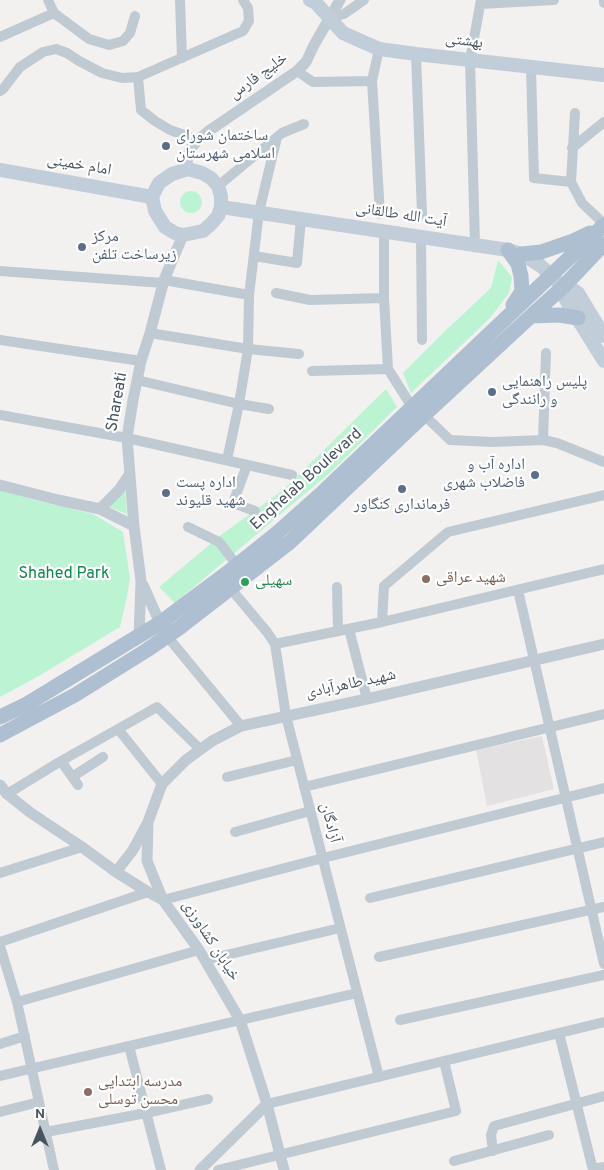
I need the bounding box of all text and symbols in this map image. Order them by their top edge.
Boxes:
street label: بهشتی [444,30,484,54]
street label: خلیج فارس [226,49,292,105]
place label: ساختمان شورای اسلامی شهرستان [176,127,275,165]
marker: ساختمان شورای اسلامی شهرستان [160,140,172,152]
street label: امام خمینی [45,151,113,181]
street label: آیت الله طالقانی [354,199,448,233]
place label: مرکز زیرساخت تلفن [92,228,177,266]
marker: مرکز زیرساخت تلفن [76,241,88,253]
street label: Shareati [103,371,133,433]
place label: پلیس راهنمایی و رانندگی [502,373,587,411]
marker: پلیس راهنمایی و رانندگی [486,386,498,398]
street label: Enghelab Boulevard [247,425,367,535]
place label: اداره آب و فاضلاب شهری [443,456,525,494]
marker: اداره آب و فاضلاب شهری [529,469,541,481]
place label: اداره پست شهید قلیوند [176,474,246,512]
marker: فرمانداری کنگاور [396,483,408,495]
marker: اداره پست شهید قلیوند [160,487,172,499]
place label: فرمانداری کنگاور [354,496,450,516]
park label: Shahed Park [18,565,110,585]
place label: شهید عراقی [436,569,506,589]
place label: سهیلی [255,572,292,592]
marker: شهید عراقی [420,573,432,585]
marker: سهیلی [239,576,251,588]
street label: شهید طاهرآبادی [304,666,398,704]
street label: آزادگان [314,801,344,845]
street label: خیابان کشاورزی [177,897,243,985]
place label: مدرسه ابتدایی محسن توسلی [98,1073,182,1111]
marker: مدرسه ابتدایی محسن توسلی [82,1086,94,1098]
north arrow [15,1105,65,1155]
text: N [35,1106,45,1123]

